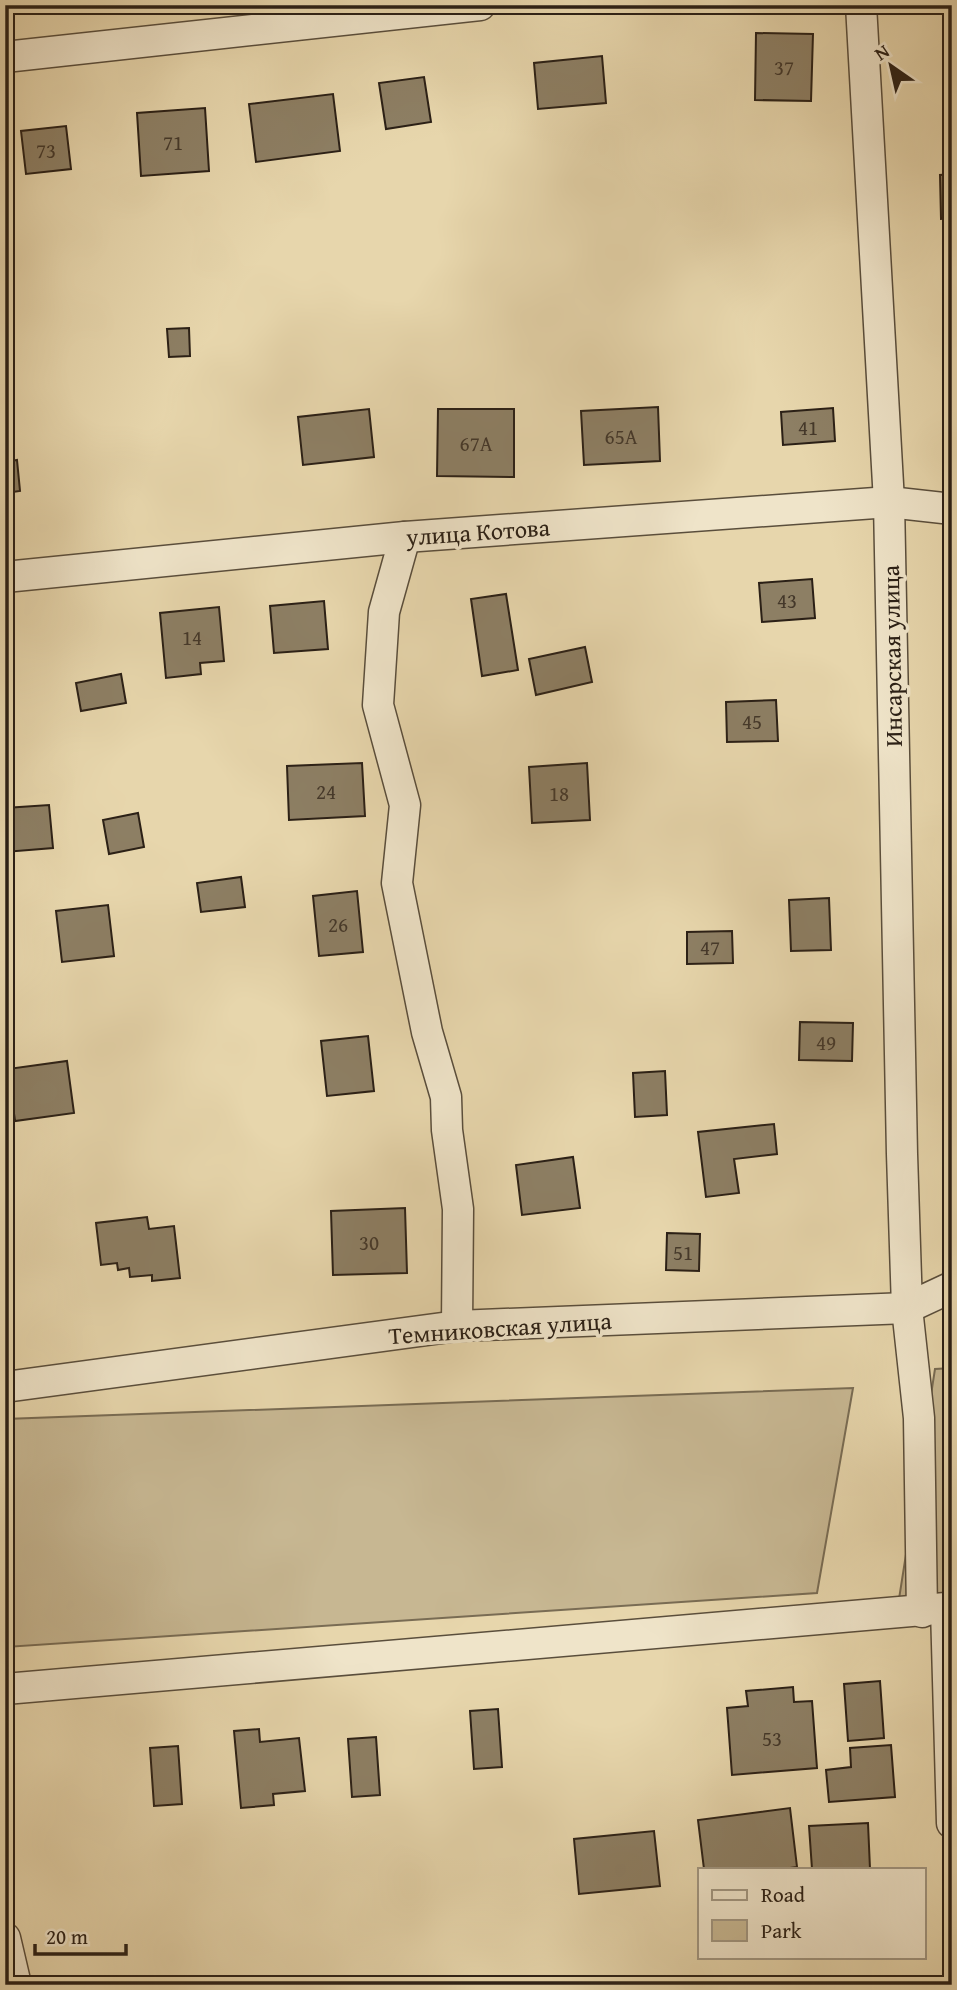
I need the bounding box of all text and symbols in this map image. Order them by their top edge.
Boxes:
north arrow [856,32,926,102]
text: N [868,37,895,67]
house number: 37 [774,52,794,83]
house number: 71 [163,127,183,158]
house number: 73 [36,135,56,166]
house number: 41 [798,412,818,443]
house number: 65А [605,421,638,452]
house number: 67А [460,428,493,459]
street label: улица Котова [404,509,552,555]
street label: Инсарская улица [873,564,911,747]
house number: 43 [777,585,797,616]
house number: 14 [182,622,202,653]
house number: 45 [742,706,762,737]
house number: 24 [316,776,336,807]
house number: 18 [549,778,569,809]
house number: 26 [328,909,348,940]
house number: 47 [700,932,720,963]
house number: 49 [816,1027,836,1058]
house number: 30 [359,1227,379,1258]
house number: 51 [673,1237,693,1268]
street label: Темниковская улица [387,1303,613,1353]
house number: 53 [762,1723,782,1754]
legend [698,1868,926,1958]
text: Road [761,1879,806,1910]
scale bar [35,1913,126,1957]
text: Park [761,1915,802,1946]
text: 20 m [46,1921,88,1952]

